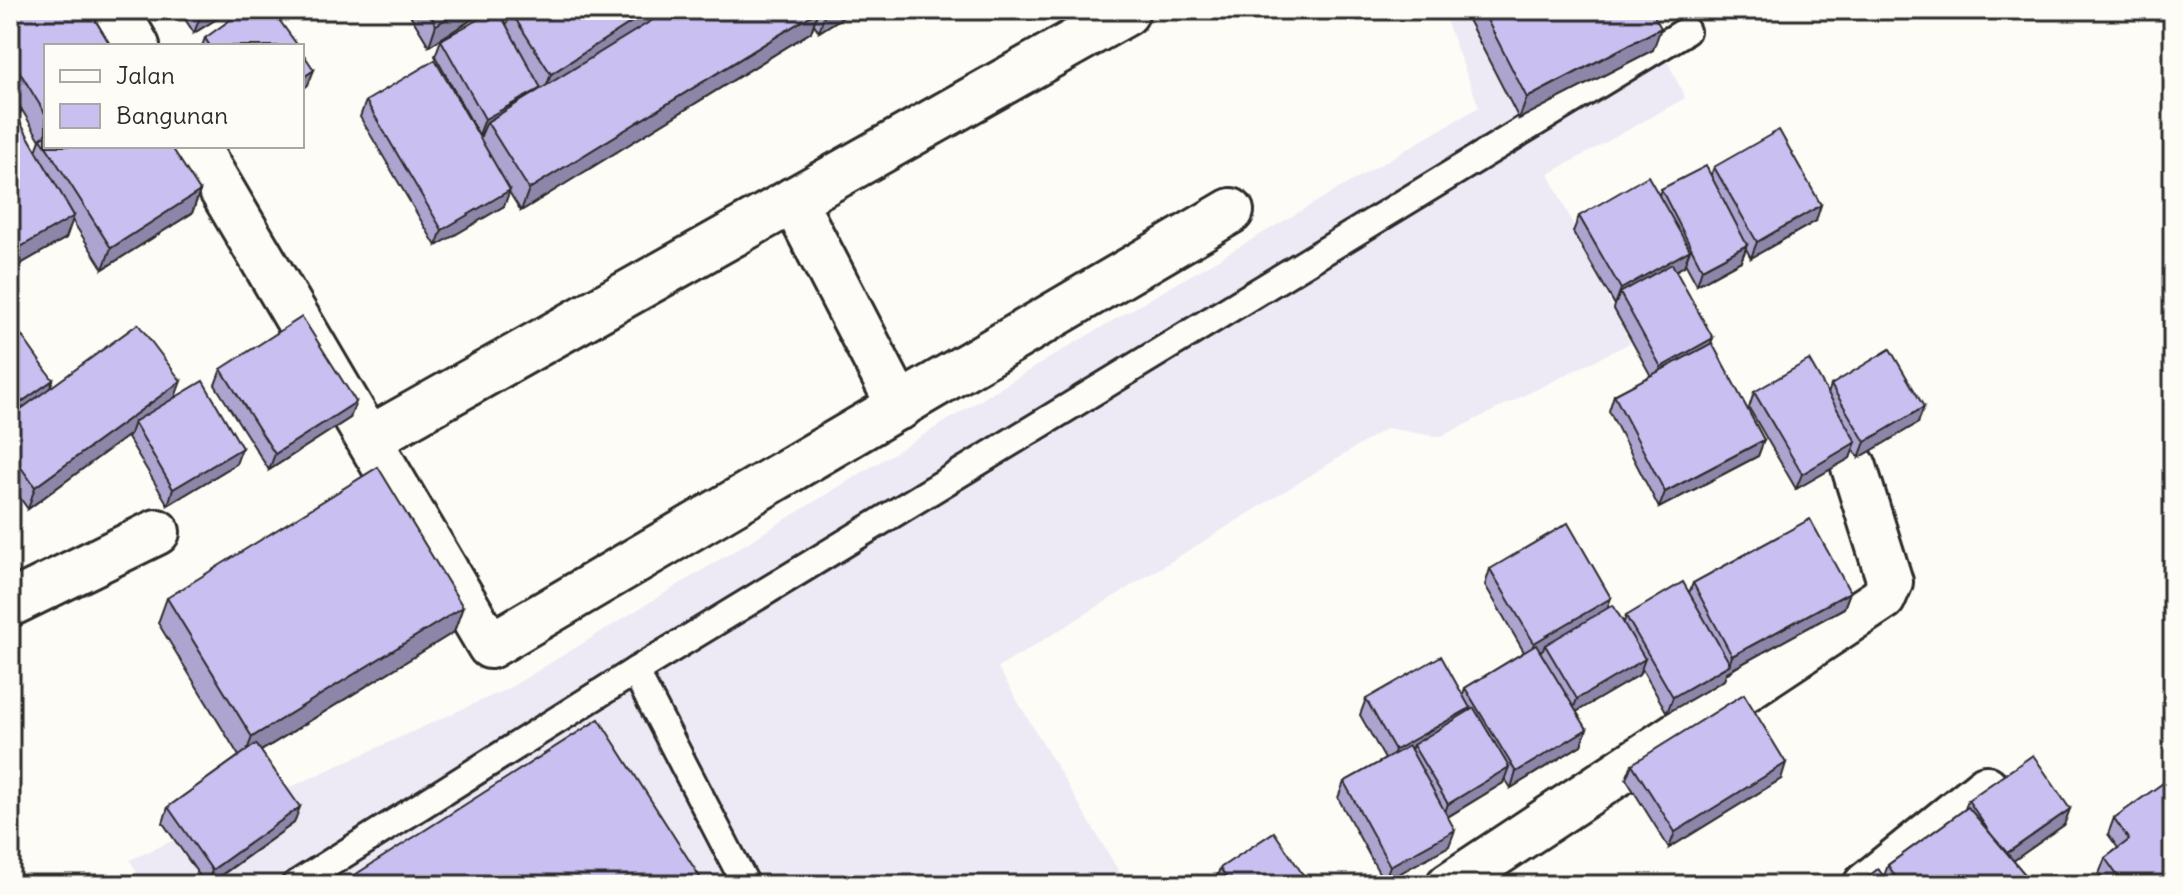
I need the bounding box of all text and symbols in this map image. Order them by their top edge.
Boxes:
legend [44,44,304,148]
text: Jalan [116,60,175,90]
text: Bangunan [116,100,228,130]

